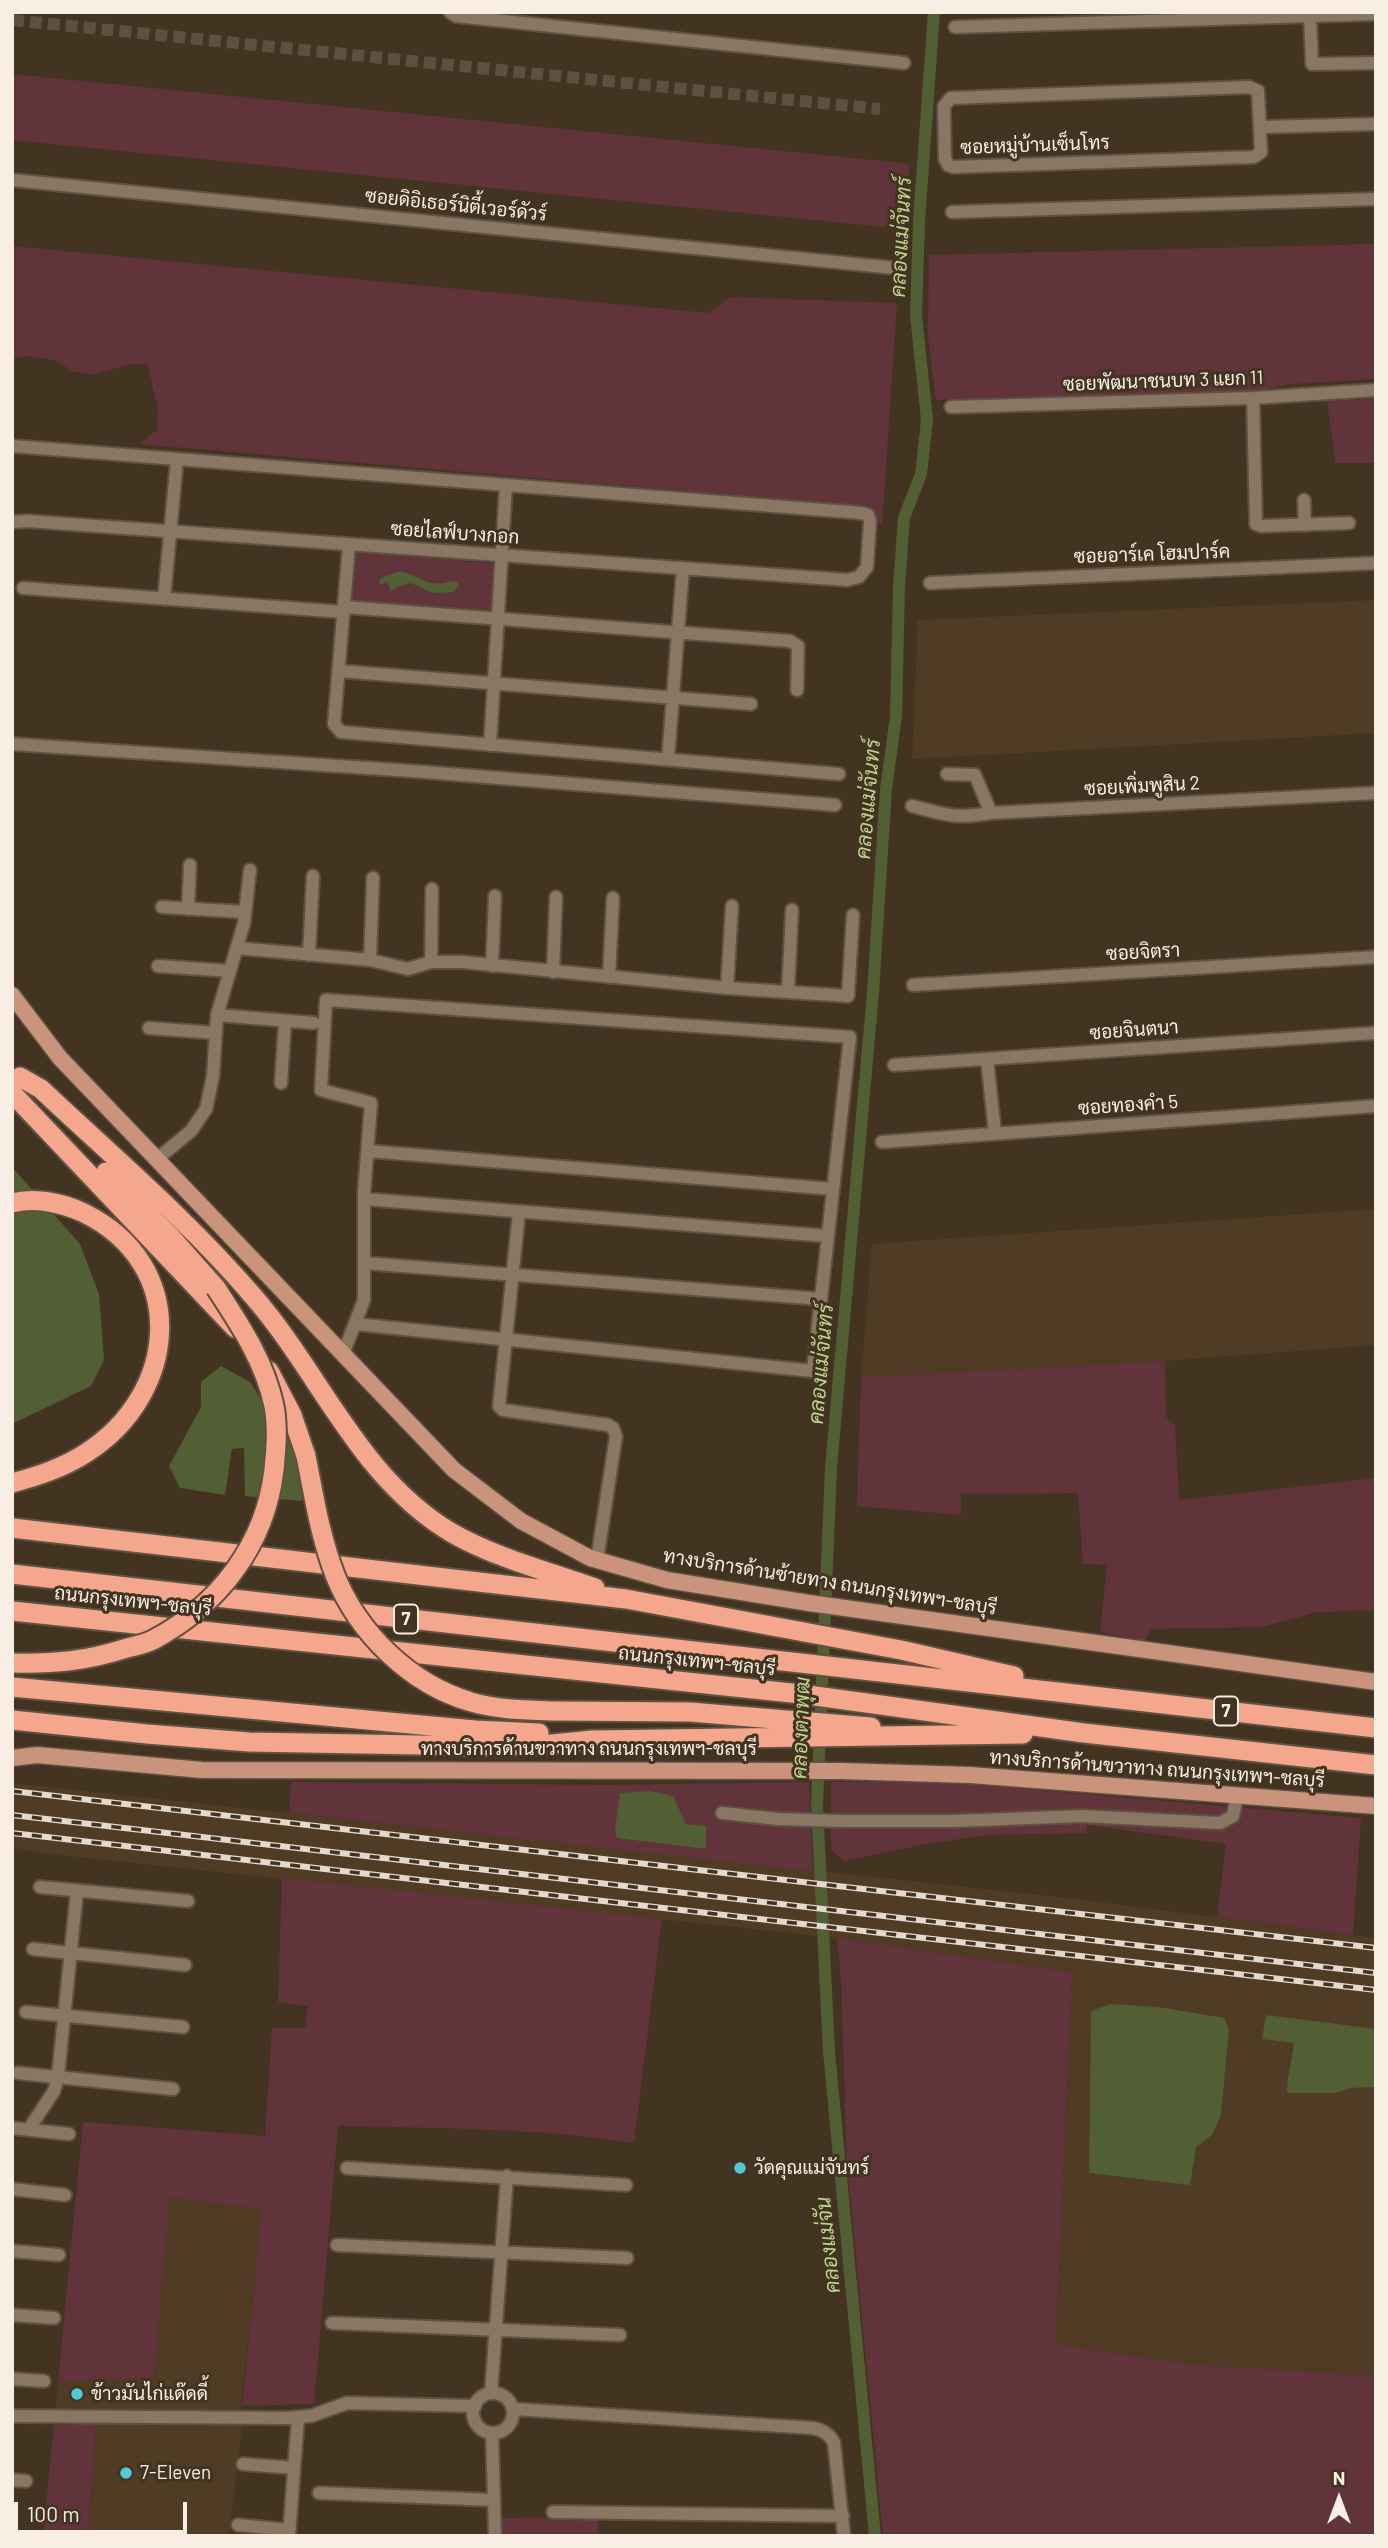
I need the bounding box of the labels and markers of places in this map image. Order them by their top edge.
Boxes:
place label: วัดคุณแม่จันทร์ [754,2157,869,2179]
marker: วัดคุณแม่จันทร์ [732,2160,748,2176]
place label: ข้าวมันไก่แด๊ดดี้ [91,2383,208,2405]
marker: ข้าวมันไก่แด๊ดดี้ [69,2386,85,2402]
place label: 7-Eleven [140,2462,211,2484]
marker: 7-Eleven [118,2465,134,2481]

